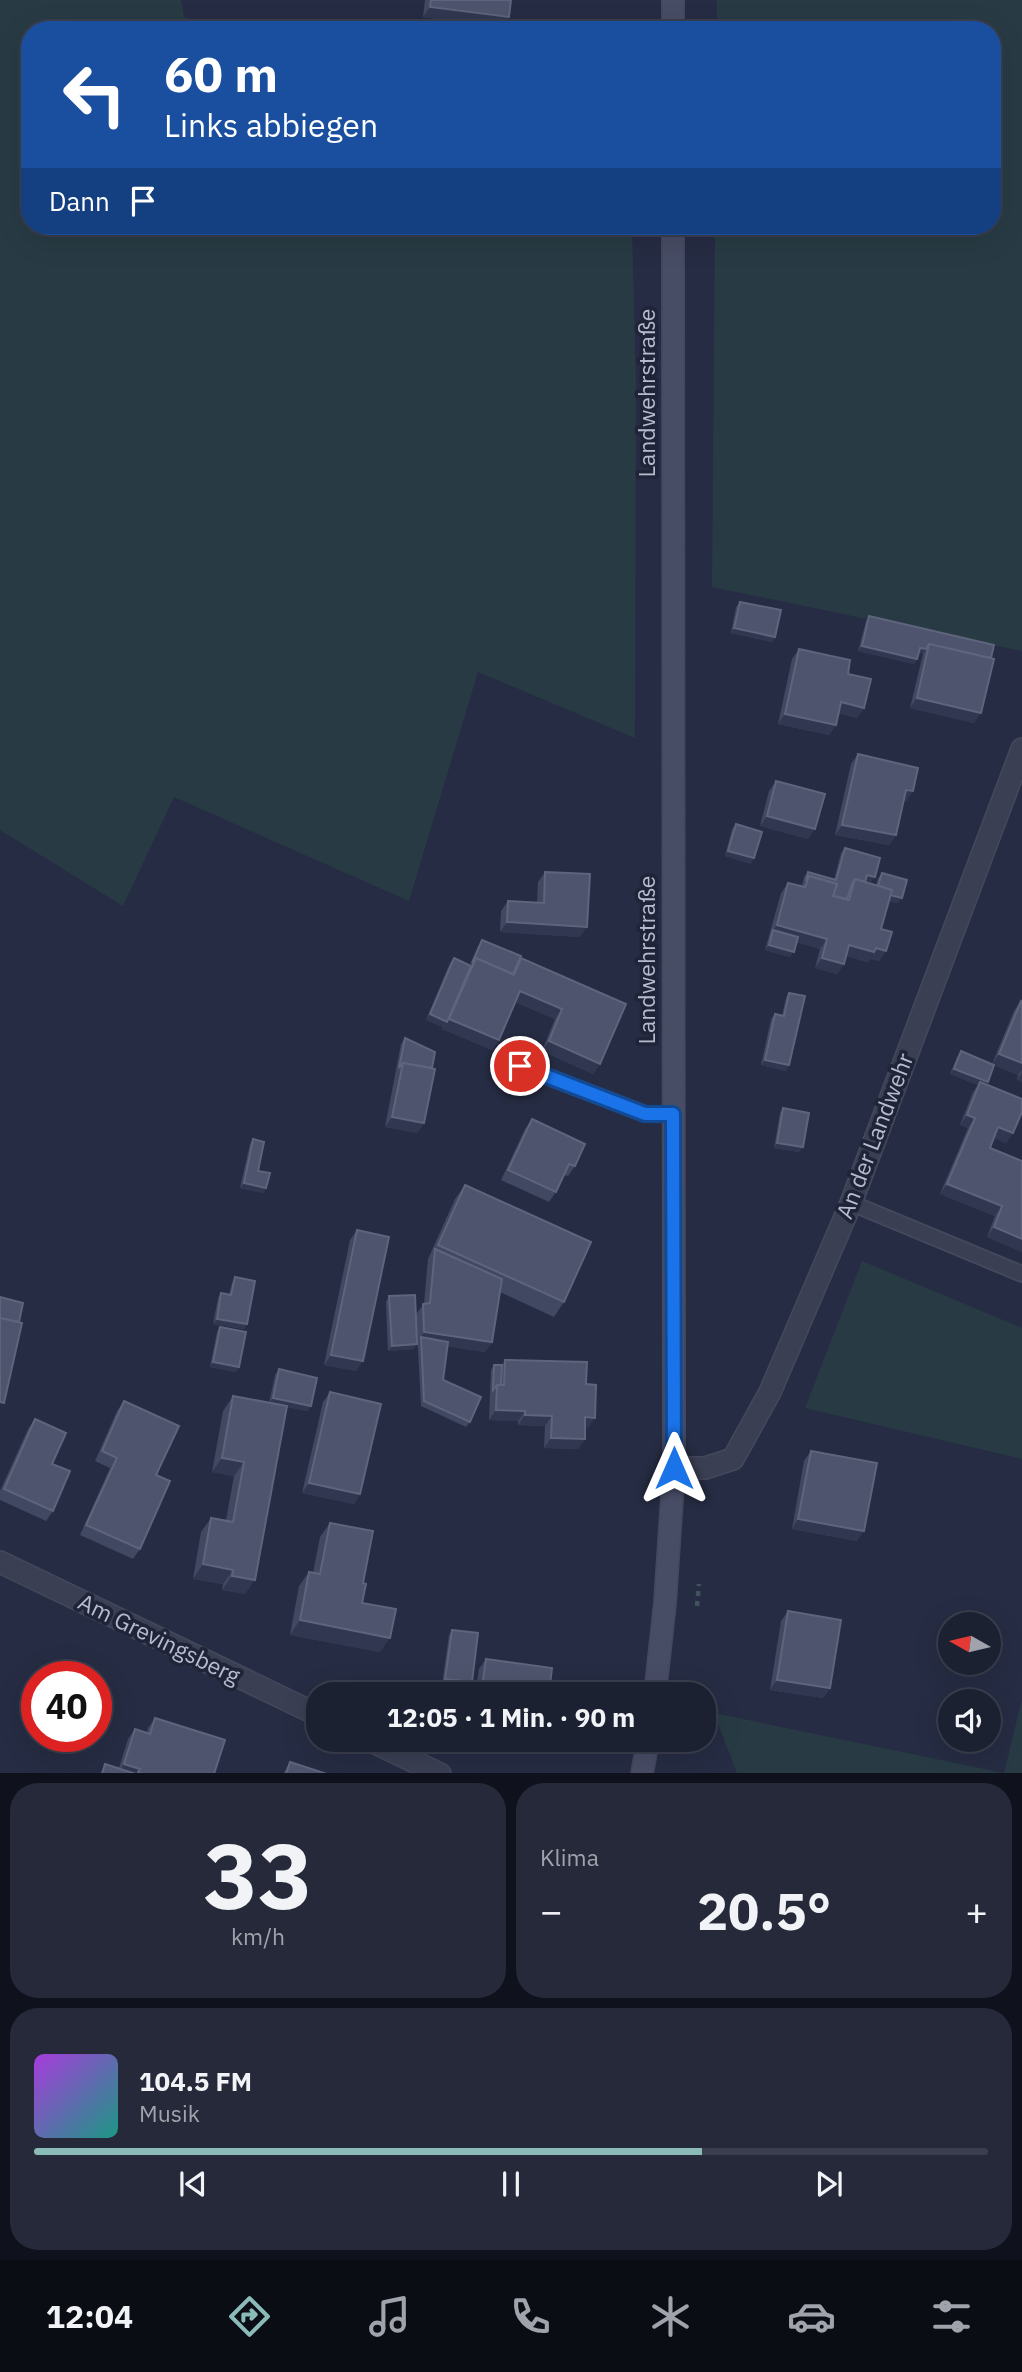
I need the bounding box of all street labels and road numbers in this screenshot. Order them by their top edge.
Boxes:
street label: Landwehrstraße [631,309,661,477]
street label: Landwehrstraße [631,876,661,1044]
street label: An der Landwehr [829,1048,920,1223]
street label: Am Grevingsberg [74,1586,245,1690]

